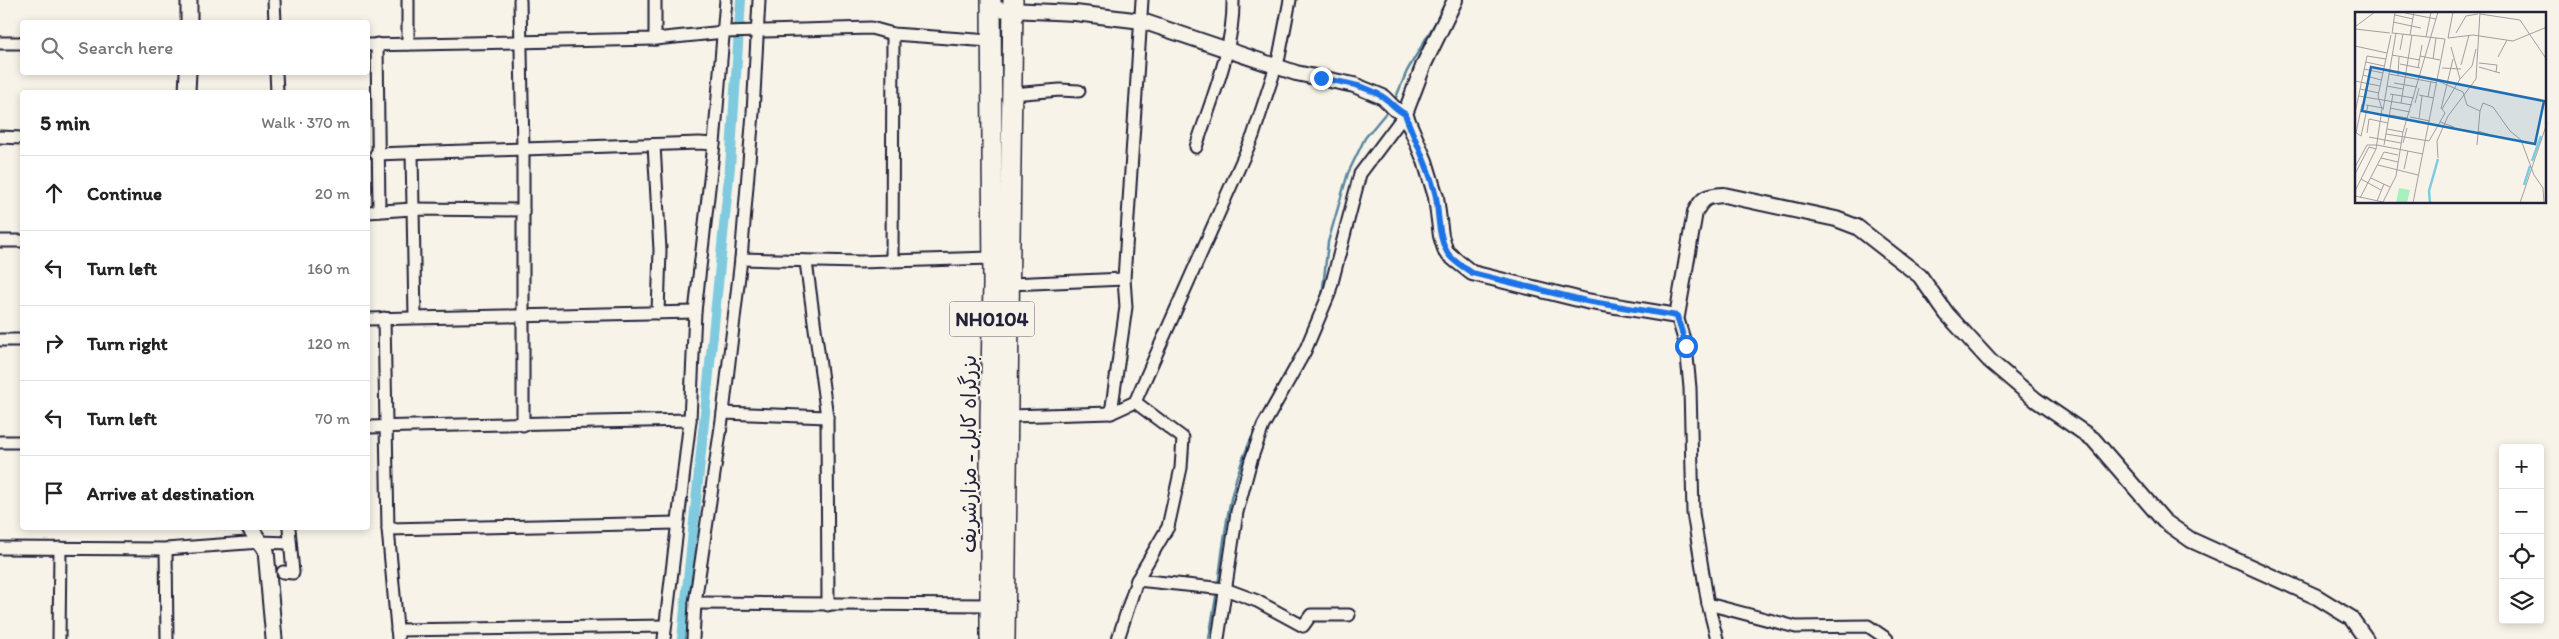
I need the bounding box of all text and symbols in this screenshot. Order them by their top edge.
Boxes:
inset map [2355,12,2546,204]
search box [20,20,370,75]
icon: search [38,34,66,62]
text: Search here [78,36,173,59]
route end [1310,67,1333,90]
text: 5 min [40,110,90,135]
text: Walk · 370 m [261,113,350,132]
icon: ahead [40,179,68,207]
text: Continue [87,182,162,205]
text: 20 m [315,184,350,203]
icon: left [40,254,68,282]
text: Turn left [87,257,157,280]
text: 160 m [307,259,350,278]
road number: NH0104 [950,302,1034,336]
icon: right [40,329,68,357]
text: Turn right [87,332,168,355]
text: 120 m [307,334,350,353]
route start [1675,335,1698,358]
street label: بزرگراه کابل - مزارشریف [956,355,982,553]
icon: left [40,404,68,432]
text: Turn left [87,407,157,430]
text: 70 m [315,409,350,428]
map controls [2499,444,2544,624]
button: + [2499,444,2544,489]
icon: arrive [40,479,68,507]
text: Arrive at destination [87,482,254,505]
button: − [2499,489,2544,534]
button: locate [2499,534,2544,579]
button: layers [2499,579,2544,624]

